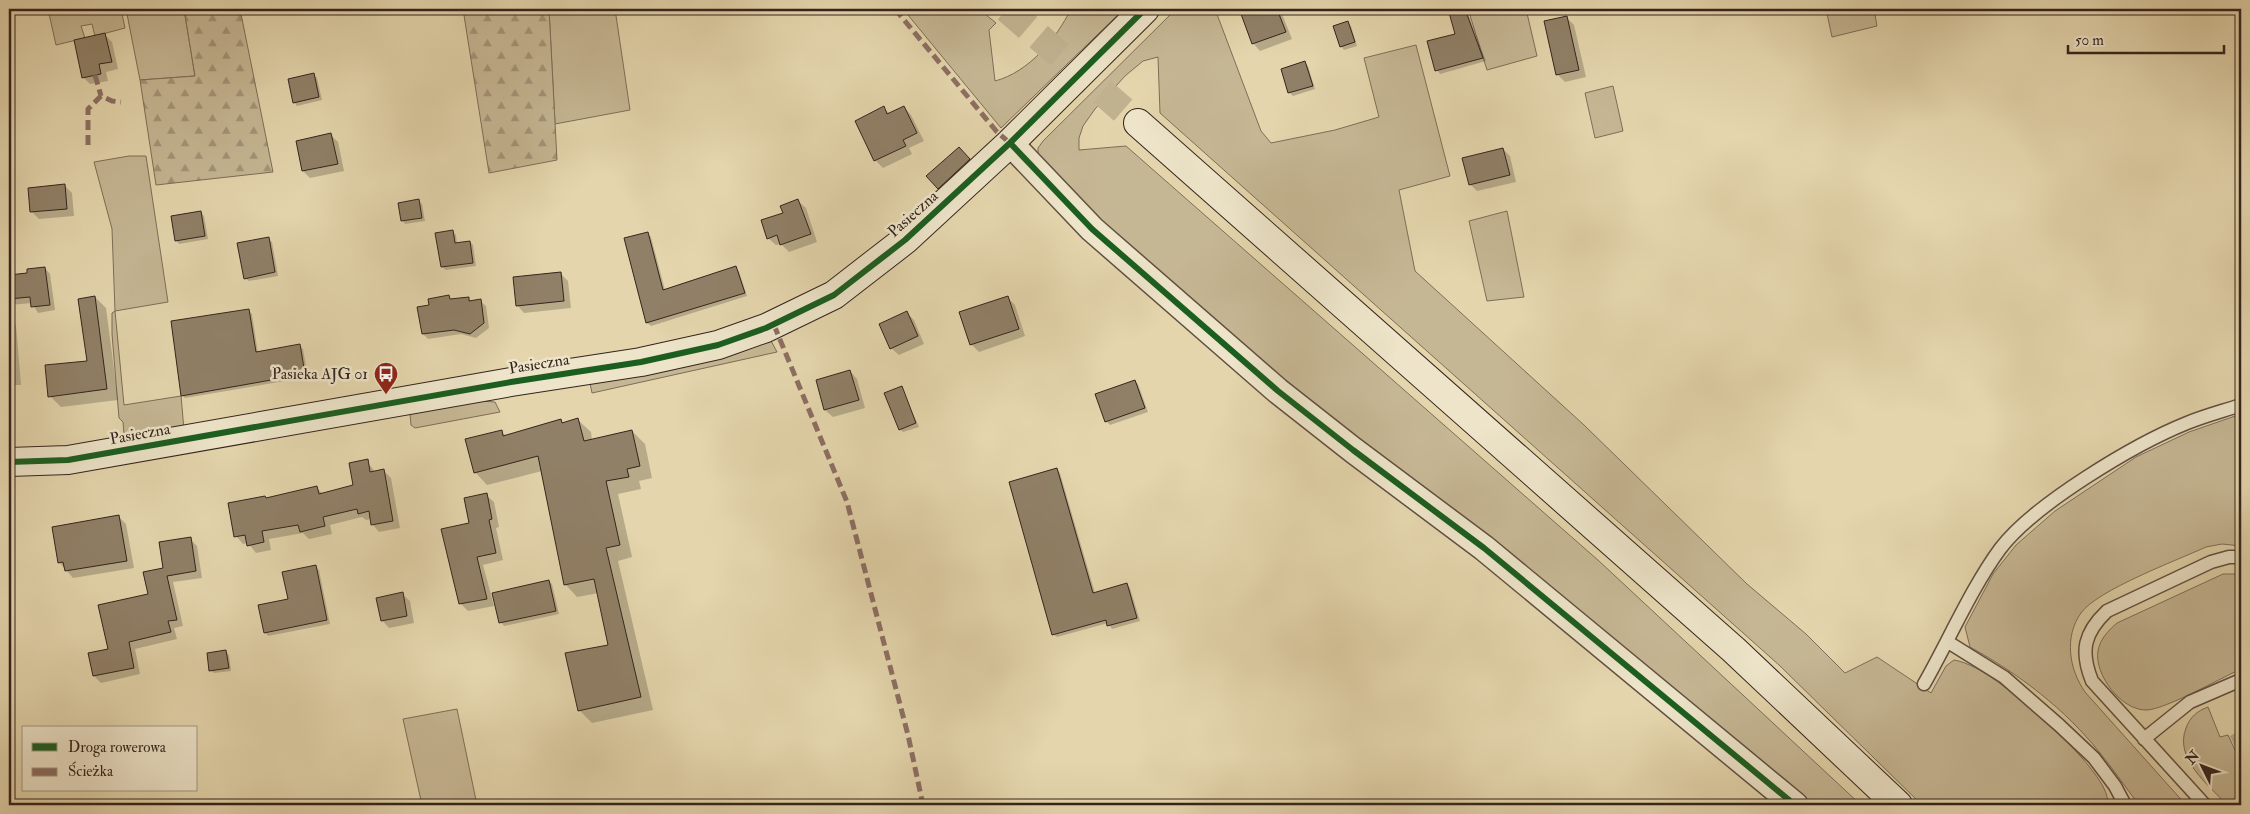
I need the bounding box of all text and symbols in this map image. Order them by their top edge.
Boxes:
scale bar [2068,22,2224,54]
text: 50 m [2075,31,2104,50]
street label: Pasieczna [884,186,943,242]
street label: Pasieczna [507,349,571,379]
bus stop icon: Pasieka AJG 01 [373,361,399,395]
place label: Pasieka AJG 01 [272,364,368,385]
street label: Pasieczna [108,419,172,449]
legend [22,726,198,792]
text: Droga rowerowa [68,738,167,757]
north arrow [2178,742,2228,792]
text: N [2182,747,2204,769]
text: Ścieżka [68,761,114,781]

